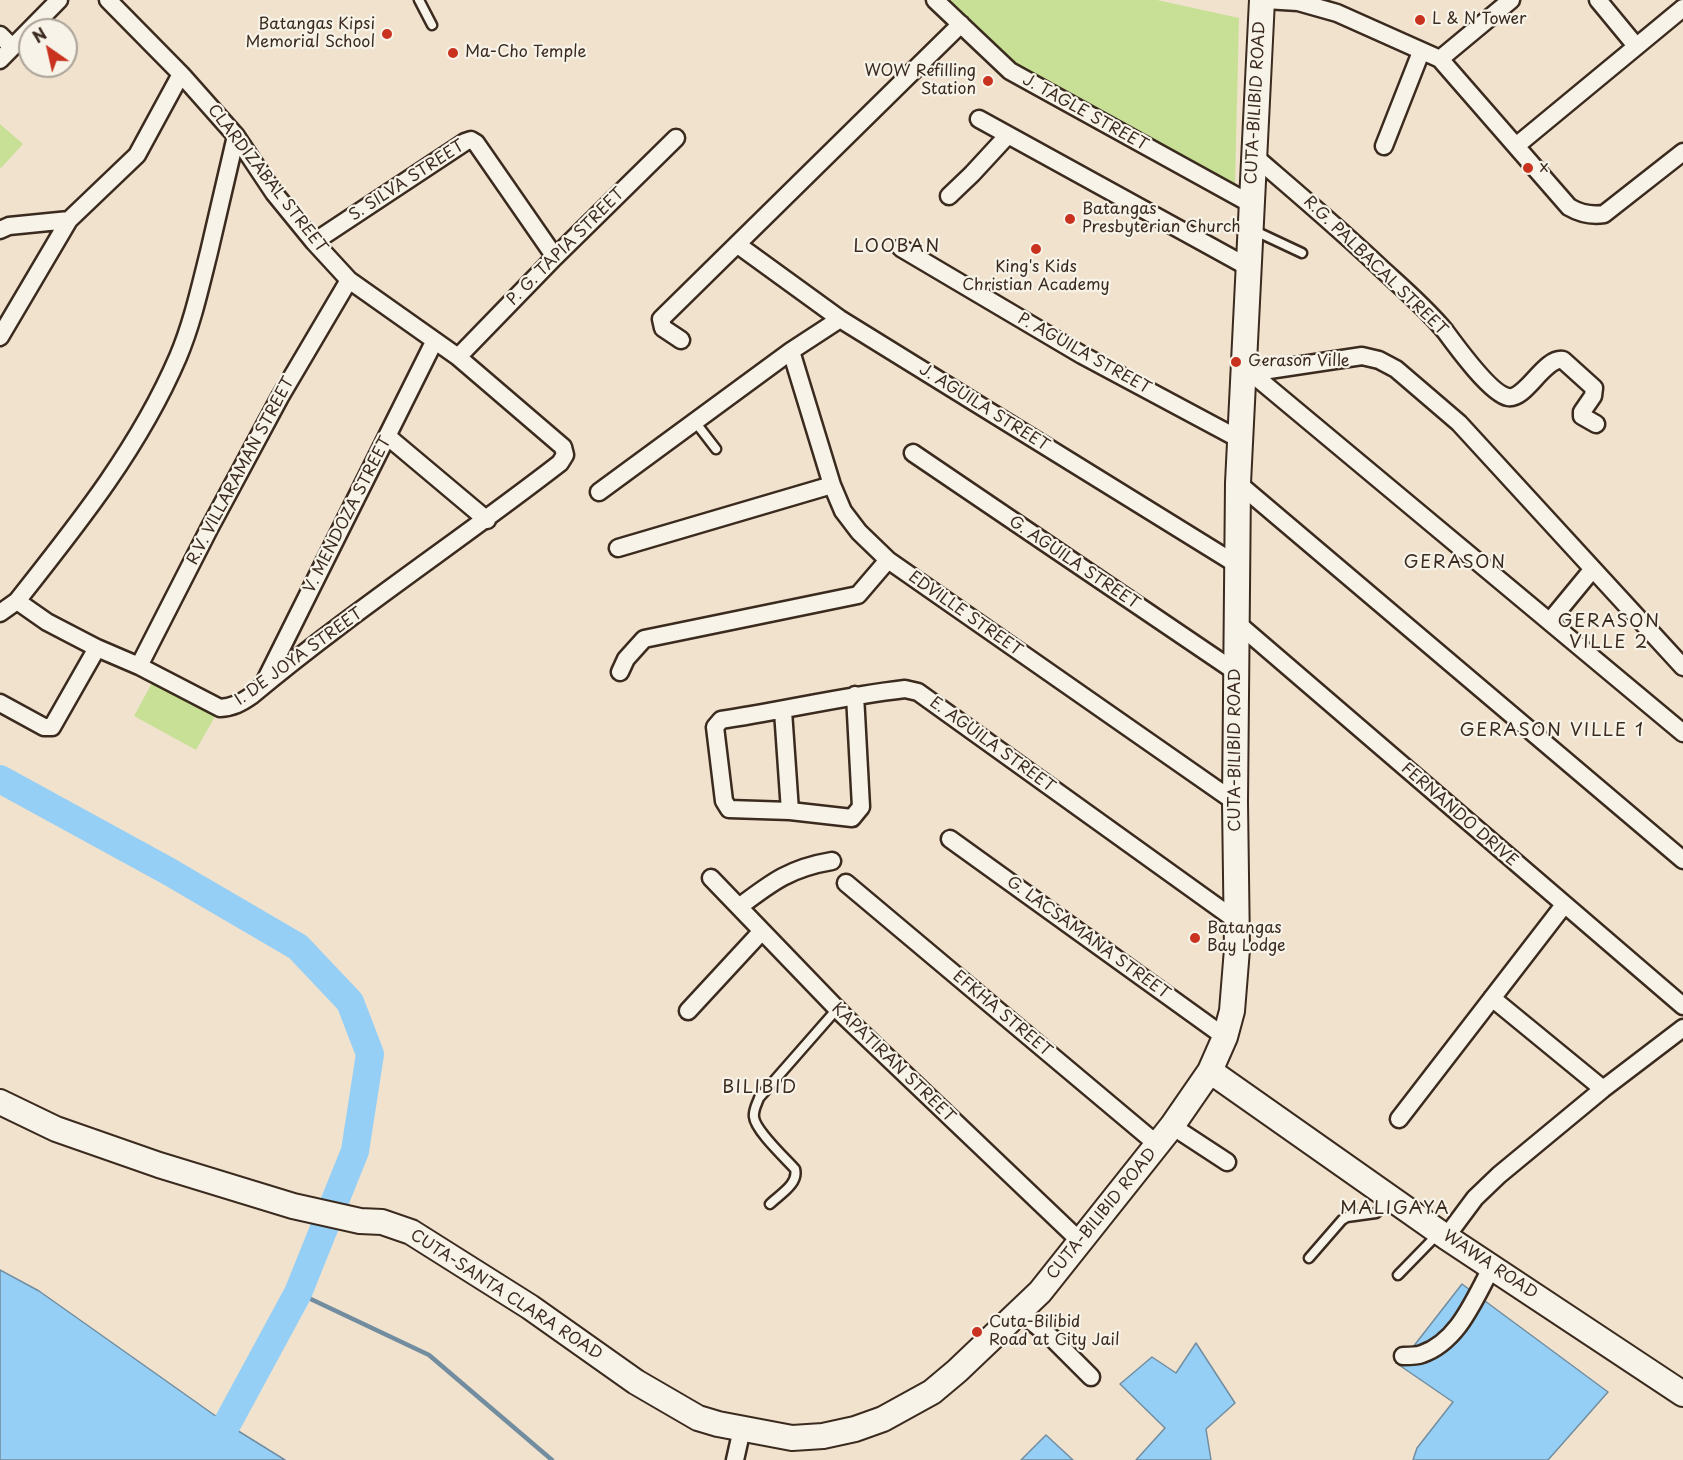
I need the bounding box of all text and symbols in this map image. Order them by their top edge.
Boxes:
place label: L & N Tower [1432,10,1526,30]
marker: L & N Tower [1413,13,1427,27]
place label: Batangas Kipsi Memorial School [245,15,375,53]
north arrow [18,18,78,78]
text: N [27,21,51,48]
street label: CUTA-BILIBID ROAD [1242,21,1270,185]
marker: Batangas Kipsi Memorial School [380,27,394,41]
place label: Ma-Cho Temple [465,43,586,63]
marker: Ma-Cho Temple [446,46,460,60]
place label: WOW Refilling Station [865,62,976,100]
street label: J. TAGLE STREET [1019,71,1151,155]
marker: WOW Refilling Station [981,74,995,88]
street label: CLARDIZABAL STREET [203,101,331,257]
street label: S. SILVA STREET [346,137,468,225]
place label: x [1540,158,1548,178]
marker: x [1521,161,1535,175]
street label: P. G. TAPIA STREET [503,184,629,310]
street label: R.G. PALBACAL STREET [1299,192,1451,340]
place label: Batangas Presbyterian Church [1082,200,1241,238]
marker: Batangas Presbyterian Church [1063,212,1077,226]
district label: LOOBAN [854,236,940,258]
marker: King's Kids Christian Academy [1029,242,1043,256]
place label: King's Kids Christian Academy [962,258,1110,296]
street label: P. AGUILA STREET [1014,310,1154,398]
place label: Gerason Ville [1248,352,1350,372]
marker: Gerason Ville [1229,355,1243,369]
street label: J. AGUILA STREET [915,360,1053,456]
street label: R.V. VILLARAMAN STREET [183,374,299,568]
street label: V. MENDOZA STREET [300,434,396,596]
street label: G. AGUILA STREET [1005,512,1143,614]
district label: GERASON [1404,552,1506,574]
street label: EDVILLE STREET [904,568,1026,660]
street label: I. DE JOYA STREET [231,604,367,710]
district label: GERASON VILLE 2 [1558,611,1660,654]
street label: CUTA-BILIBID ROAD [1226,668,1246,832]
street label: E. AGUILA STREET [926,693,1058,797]
district label: GERASON VILLE 1 [1461,720,1643,742]
street label: FERNANDO DRIVE [1397,759,1521,871]
street label: G. LACSAMANA STREET [1003,872,1173,1004]
place label: Batangas Bay Lodge [1207,919,1286,957]
marker: Batangas Bay Lodge [1188,931,1202,945]
street label: EFKHA STREET [949,967,1055,1061]
street label: KAPATIRAN STREET [827,999,959,1127]
district label: BILIBID [723,1077,797,1099]
street label: CUTA-BILIBID ROAD [1043,1144,1161,1284]
district label: MALIGAYA [1341,1198,1449,1220]
street label: CUTA-SANTA CLARA ROAD [406,1226,606,1364]
street label: WAWA ROAD [1439,1226,1541,1304]
place label: Cuta-Bilibid Road at City Jail [989,1313,1119,1351]
marker: Cuta-Bilibid Road at City Jail [970,1325,984,1339]

